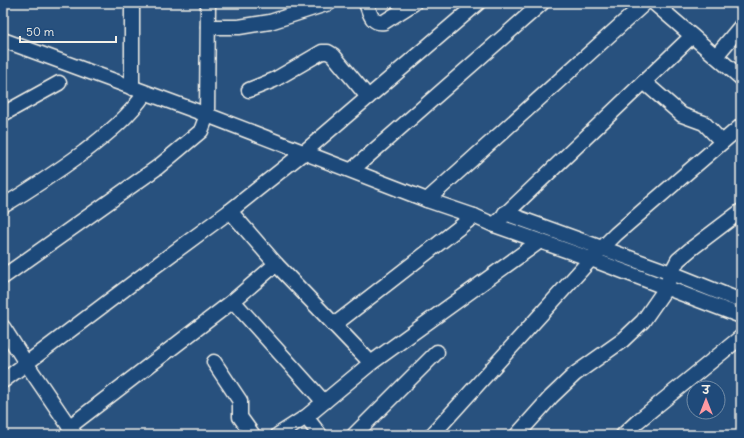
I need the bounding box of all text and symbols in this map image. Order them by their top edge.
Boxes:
scale bar [20,18,116,44]
text: 50 m [26,24,55,39]
north arrow [686,380,726,420]
text: उ [701,383,711,397]

